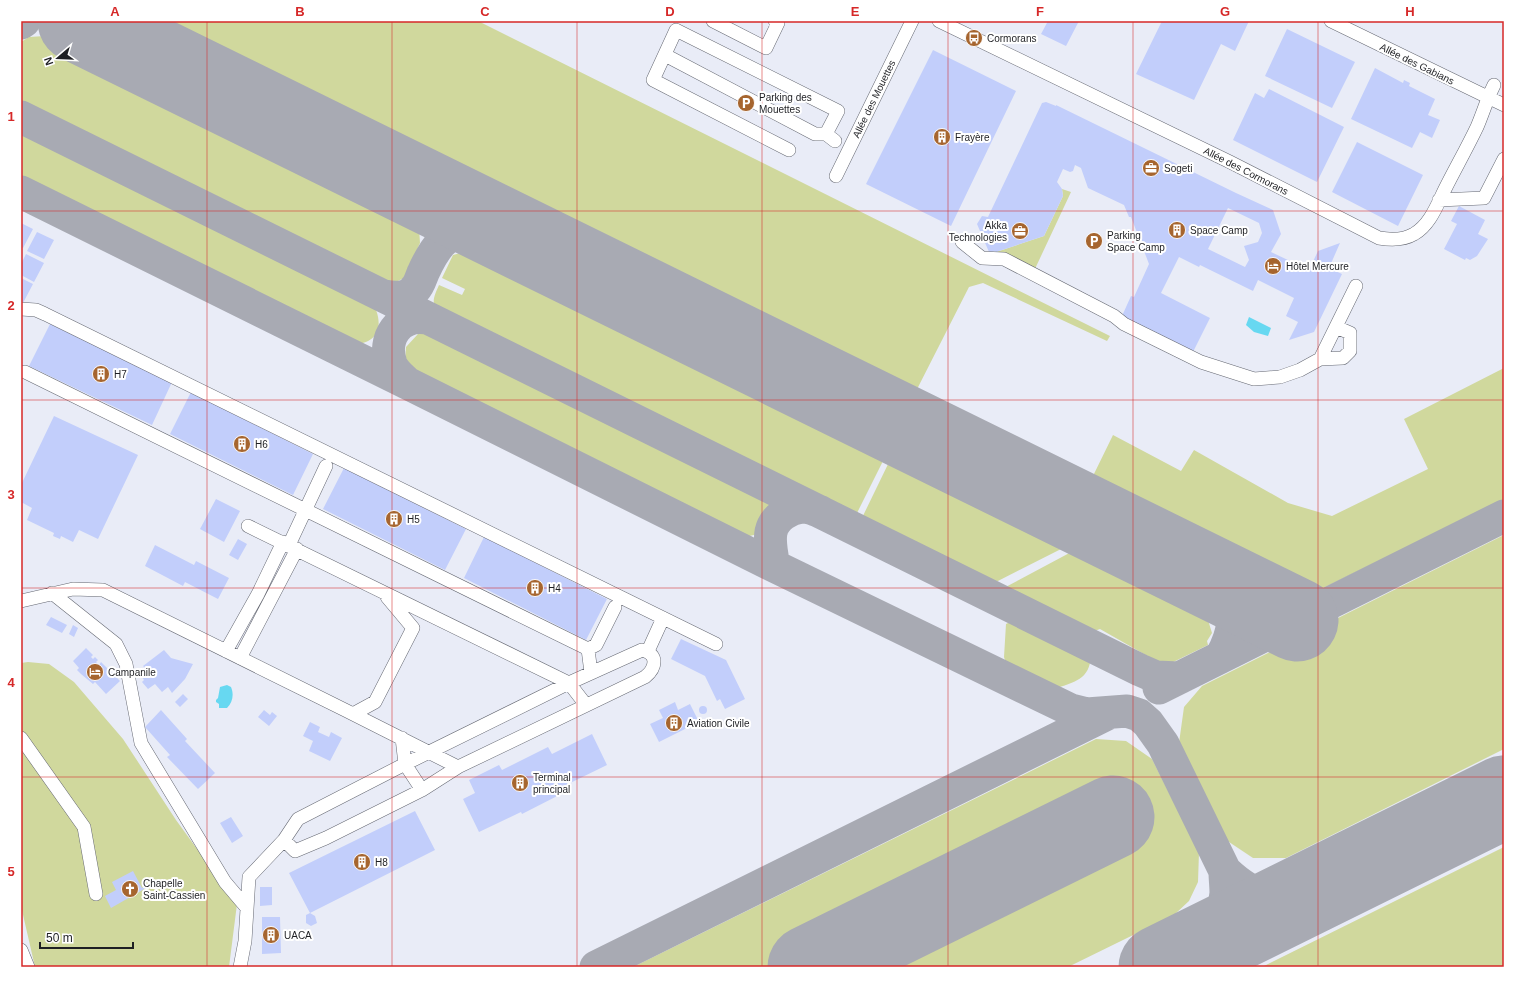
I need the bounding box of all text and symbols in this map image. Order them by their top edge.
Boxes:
text: A [110,4,120,19]
text: B [295,4,305,19]
text: C [480,4,490,19]
text: D [665,4,675,19]
text: E [851,4,860,19]
text: F [1036,4,1044,19]
text: G [1220,4,1230,19]
text: H [1405,4,1415,19]
bus stop icon: Cormorans [964,28,984,48]
place label: Cormorans [987,33,1036,44]
north arrow [38,38,78,78]
street label: Allée des Gabians [1378,41,1456,87]
text: N [42,55,56,67]
street label: Allée des Mouettes [850,58,898,140]
place label: Parking des Mouettes [759,92,812,115]
parking icon: Parking des Mouettes [736,93,756,113]
text: 1 [7,109,15,124]
building icon: Frayère [932,127,952,147]
place label: Frayère [955,132,990,143]
street label: Allée des Cormorans [1202,145,1290,197]
office icon: Sogeti [1141,158,1161,178]
place label: Sogeti [1164,163,1192,174]
place label: Akka Technologies [949,220,1007,243]
building icon: Space Camp [1167,220,1187,240]
office icon: Akka Technologies [1010,221,1030,241]
place label: Space Camp [1190,225,1248,236]
place label: Parking Space Camp [1107,230,1165,253]
parking icon: Parking Space Camp [1084,231,1104,251]
hotel icon: Hôtel Mercure [1263,256,1283,276]
place label: Hôtel Mercure [1286,261,1349,272]
text: 2 [7,298,15,313]
building icon: H7 [91,364,111,384]
place label: H7 [114,369,127,380]
building icon: H6 [232,434,252,454]
place label: H6 [255,439,268,450]
text: 3 [7,487,15,502]
building icon: H5 [384,509,404,529]
place label: H5 [407,514,420,525]
building icon: H4 [525,578,545,598]
place label: H4 [548,583,561,594]
hotel icon: Campanile [85,662,105,682]
place label: Campanile [108,667,156,678]
text: 4 [7,675,15,690]
building icon: Aviation Civile [664,713,684,733]
place label: Aviation Civile [687,718,750,729]
place label: Terminal principal [533,772,571,795]
building icon: Terminal principal [510,773,530,793]
building icon: H8 [352,852,372,872]
place label: H8 [375,857,388,868]
text: 5 [7,864,15,879]
place label: Chapelle Saint-Cassien [143,878,205,901]
church icon: Chapelle Saint-Cassien [120,879,140,899]
scale bar [40,924,133,950]
building icon: UACA [261,925,281,945]
place label: UACA [284,930,312,941]
text: 50 m [46,931,73,945]

